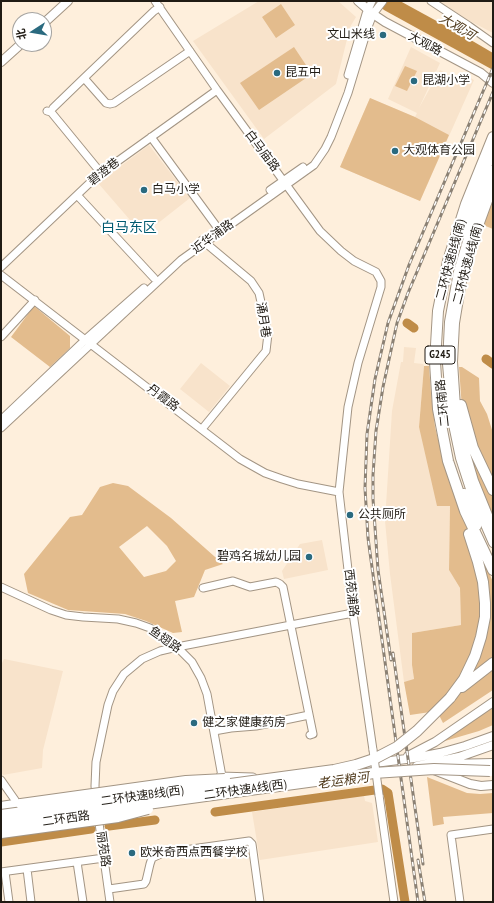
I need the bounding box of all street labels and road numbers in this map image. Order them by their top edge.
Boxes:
street label: 大观路 [406,29,444,59]
street label: 白马庙路 [242,127,282,175]
street label: 碧澄巷 [85,155,123,189]
street label: 近华浦路 [189,217,237,257]
street label: 二环快速B线(南) [433,218,469,302]
street label: 二环快速A线(南) [450,222,486,306]
street label: 涌月巷 [253,301,273,339]
road number: G245 [425,346,455,364]
street label: 二环南路 [433,378,453,428]
street label: 丹霞路 [144,381,182,415]
street label: 西苑浦路 [341,568,361,618]
street label: 鱼翅路 [146,624,184,656]
street label: 二环快速A线(西) [203,777,287,803]
street label: 二环快速B线(西) [100,783,184,809]
street label: 二环西路 [41,809,91,829]
street label: 丽苑路 [93,830,113,868]

